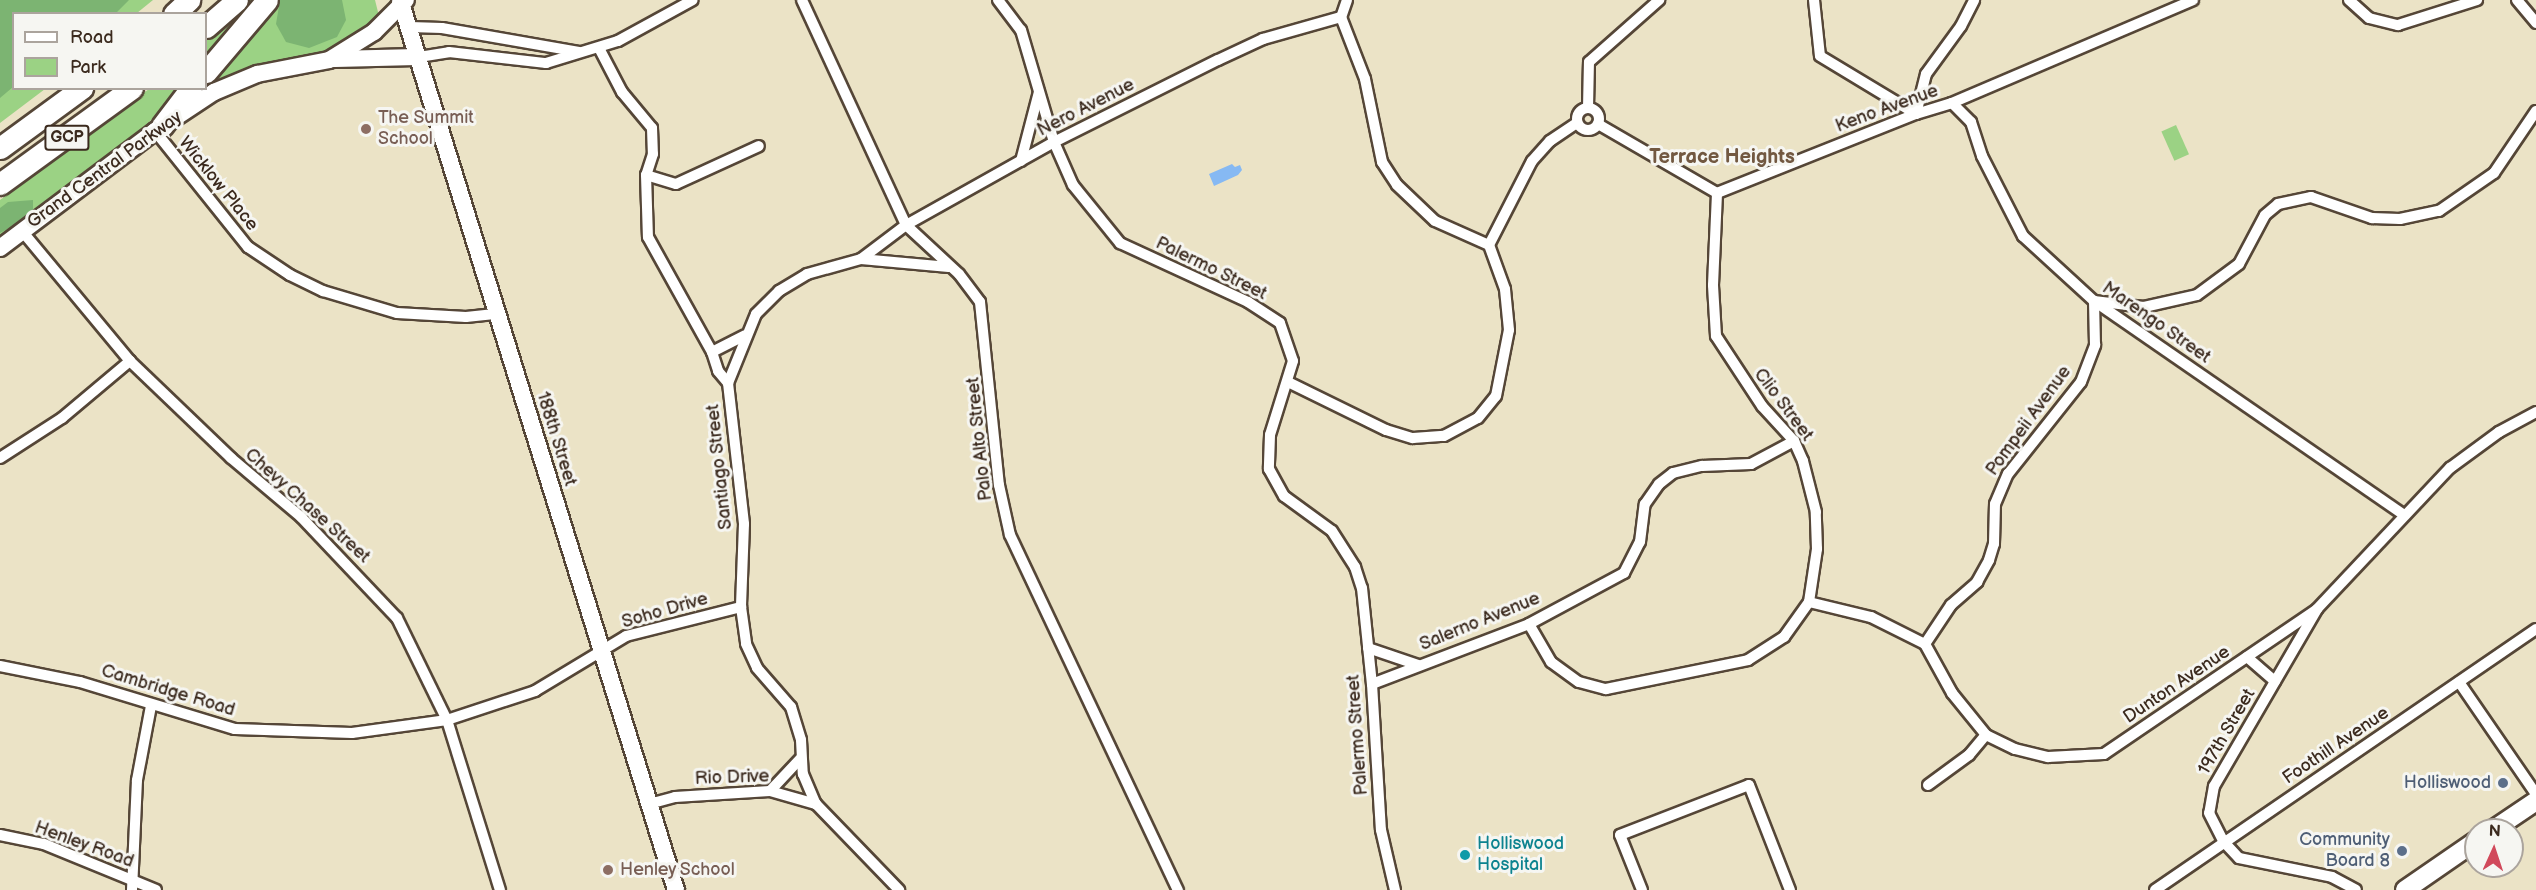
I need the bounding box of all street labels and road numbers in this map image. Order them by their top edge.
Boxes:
street label: Nero Avenue [1034,74,1138,142]
street label: Keno Avenue [1833,80,1941,138]
street label: Grand Central Parkway [23,107,187,233]
road number: GCP [43,125,91,151]
street label: Wicklow Place [173,133,263,235]
street label: Palermo Street [1152,233,1270,305]
street label: Marengo Street [2098,278,2214,368]
street label: Pompeii Avenue [1982,362,2076,480]
street label: Clio Street [1749,364,1817,446]
street label: Palo Alto Street [963,376,997,502]
street label: 188th Street [531,389,581,489]
street label: Santiago Street [703,403,737,531]
street label: Chevy Chase Street [239,444,375,568]
street label: Soho Drive [620,588,710,634]
street label: Salerno Avenue [1417,588,1543,656]
street label: Dunton Avenue [2120,641,2234,729]
street label: Cambridge Road [99,660,237,722]
street label: Palermo Street [1343,674,1373,796]
street label: 197th Street [2194,685,2260,779]
street label: Foothill Avenue [2279,703,2393,789]
street label: Rio Drive [694,766,770,790]
street label: Henley Road [31,817,137,873]

